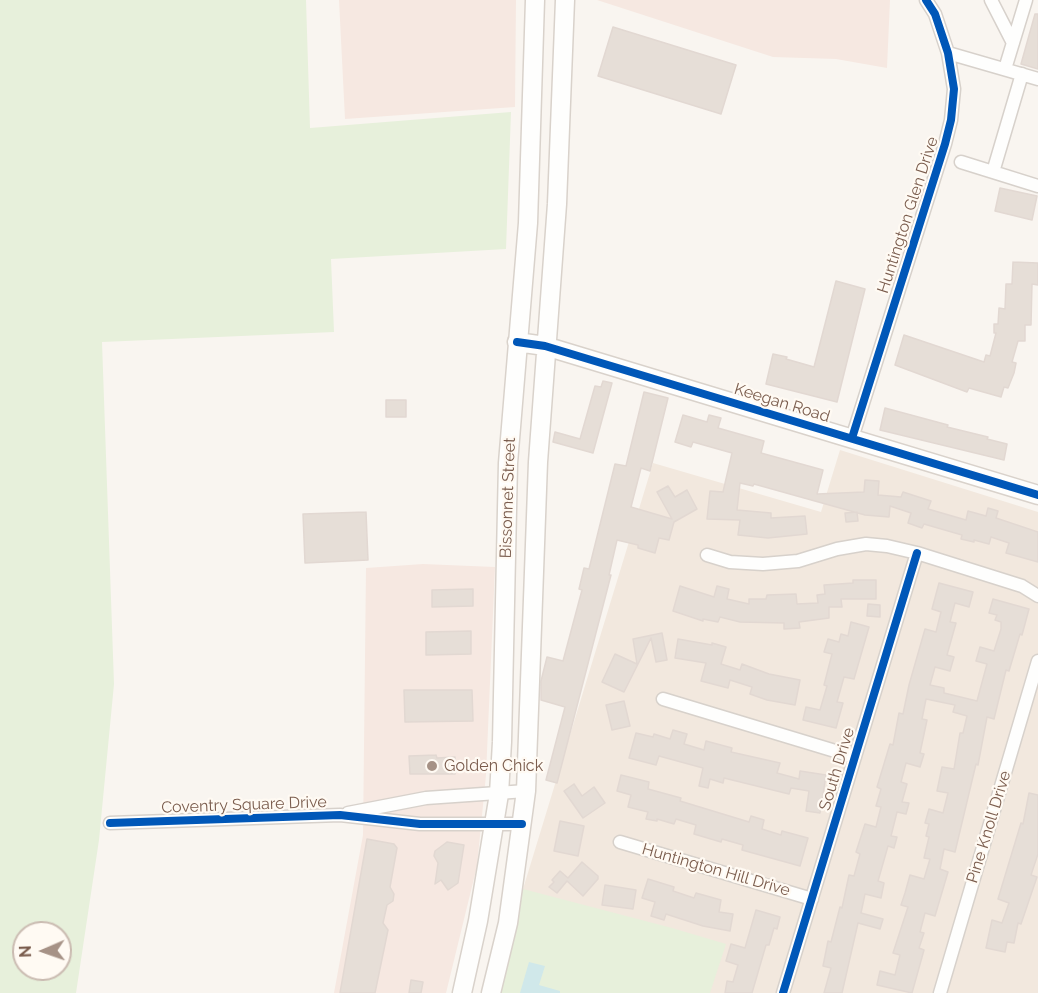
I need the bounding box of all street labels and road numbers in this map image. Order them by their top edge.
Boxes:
street label: Huntington Glen Drive [874,134,942,296]
street label: Keegan Road [732,379,832,427]
street label: Bissonnet Street [496,437,520,559]
street label: South Drive [815,725,859,813]
street label: Pine Knoll Drive [963,769,1015,885]
street label: Coventry Square Drive [161,793,327,817]
street label: Huntington Hill Drive [640,840,792,900]

